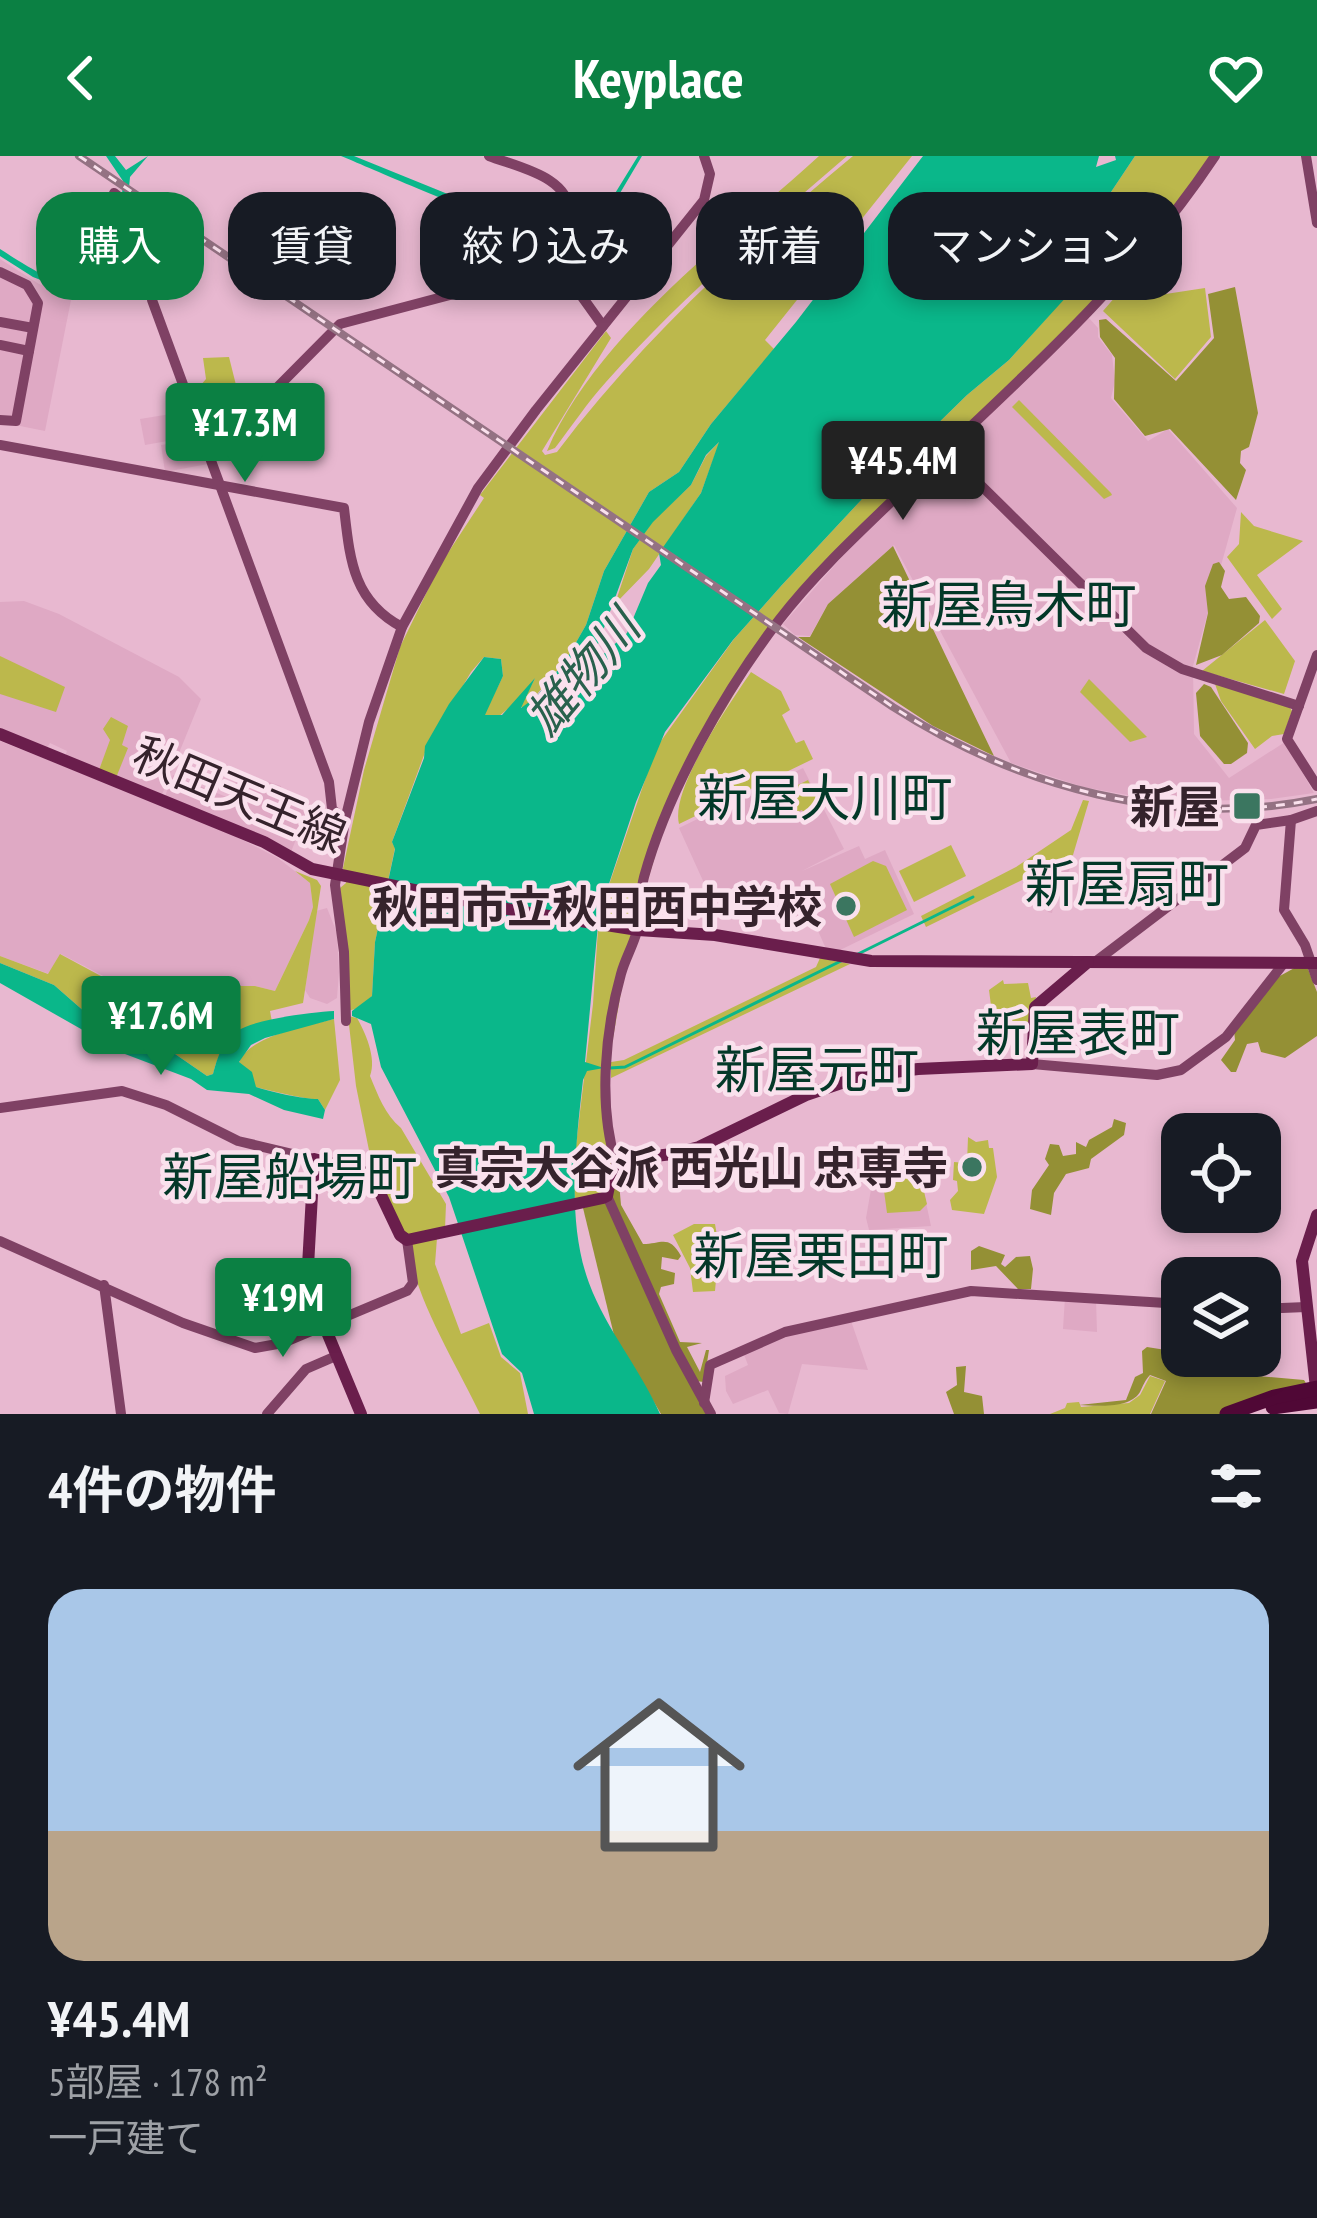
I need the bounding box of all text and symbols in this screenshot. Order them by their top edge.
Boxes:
text: Keyplace [573,43,744,113]
icon: back [48,45,114,111]
icon: heart [1203,45,1269,111]
chip: 購入 [36,192,204,300]
chip: 賃貸 [228,192,396,300]
chip: 絞り込み [420,192,672,300]
chip: 新着 [696,192,864,300]
chip: マンション [888,192,1182,300]
pin: ¥17.3M [147,383,343,485]
text: ¥17.3M [193,396,297,447]
pin: ¥45.4M [805,421,1001,523]
text: ¥45.4M [849,434,957,485]
district label: 新屋鳥木町 [881,571,1137,637]
water label: 雄物川 [512,593,655,747]
street label: 秋田天王線 [125,723,355,865]
district label: 新屋大川町 [697,764,953,830]
place label: 新屋 [1130,777,1220,835]
marker: 新屋 [1231,790,1263,822]
district label: 新屋扇町 [1025,850,1229,916]
place label: 秋田市立秋田西中学校 [372,877,822,935]
marker: 秋田市立秋田西中学校 [833,893,859,919]
pin: ¥17.6M [63,976,259,1078]
text: ¥17.6M [109,989,213,1040]
district label: 新屋表町 [976,999,1180,1065]
district label: 新屋元町 [715,1036,919,1102]
map controls [1161,1113,1281,1377]
button: locate [1161,1113,1281,1233]
place label: 真宗大谷派 西光山 忠専寺 [435,1138,948,1196]
district label: 新屋船場町 [162,1143,418,1209]
marker: 真宗大谷派 西光山 忠専寺 [959,1154,985,1180]
district label: 新屋栗田町 [693,1222,949,1288]
button: layers [1161,1257,1281,1377]
pin: ¥19M [212,1258,354,1360]
text: ¥19M [242,1271,324,1322]
icon: filters [1203,1453,1269,1519]
text: 4件の物件 [48,1456,276,1522]
icon: home [551,1667,767,1883]
text: ¥45.4M [48,1985,190,2051]
text: 5部屋 · 178 m² [48,2056,268,2107]
text: 一戸建て [48,2112,204,2163]

